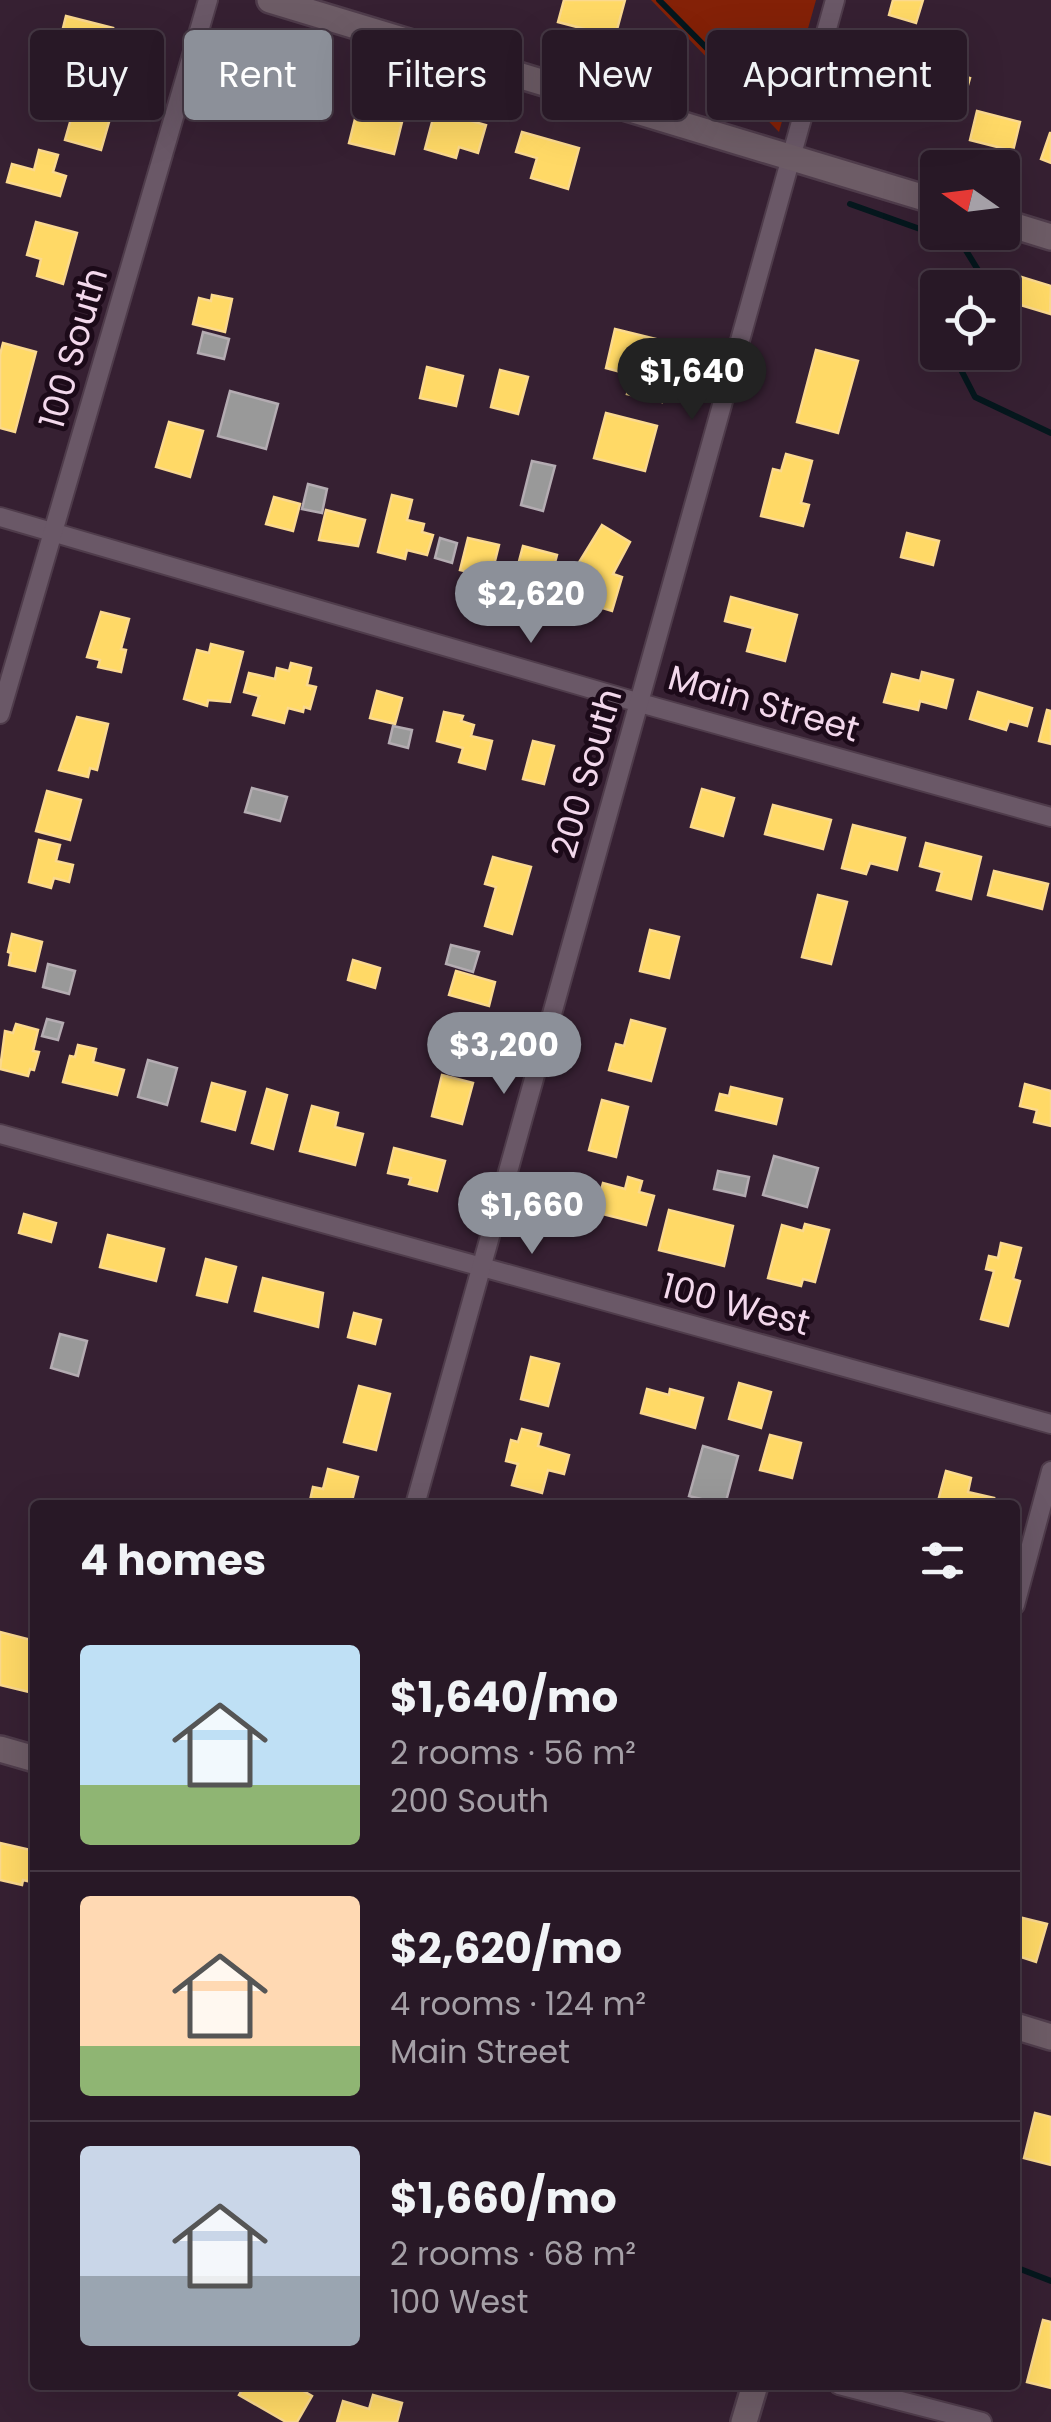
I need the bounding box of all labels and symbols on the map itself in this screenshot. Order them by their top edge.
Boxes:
north arrow [920,150,1020,250]
street label: 100 South [27,262,119,434]
pin: $1,640 [611,338,773,423]
pin: $2,620 [450,561,612,646]
street label: Main Street [663,652,865,754]
street label: 200 South [538,683,634,863]
pin: $3,200 [423,1012,585,1097]
pin: $1,660 [451,1172,613,1257]
street label: 100 West [657,1261,815,1347]

